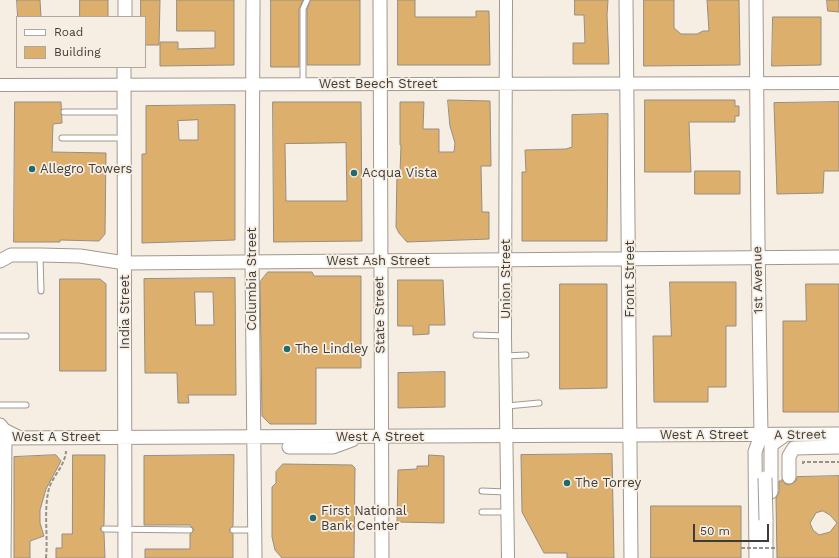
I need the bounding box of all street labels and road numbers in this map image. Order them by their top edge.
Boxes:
street label: West Beech Street [319,76,437,92]
street label: Columbia Street [244,227,260,331]
street label: Union Street [498,239,514,319]
street label: Front Street [622,240,638,318]
street label: 1st Avenue [750,246,766,314]
street label: West Ash Street [326,253,430,269]
street label: India Street [117,275,133,349]
street label: State Street [372,276,388,354]
street label: West A Street [660,427,748,443]
street label: A Street [774,427,826,443]
street label: West A Street [12,429,100,445]
street label: West A Street [336,429,424,445]

